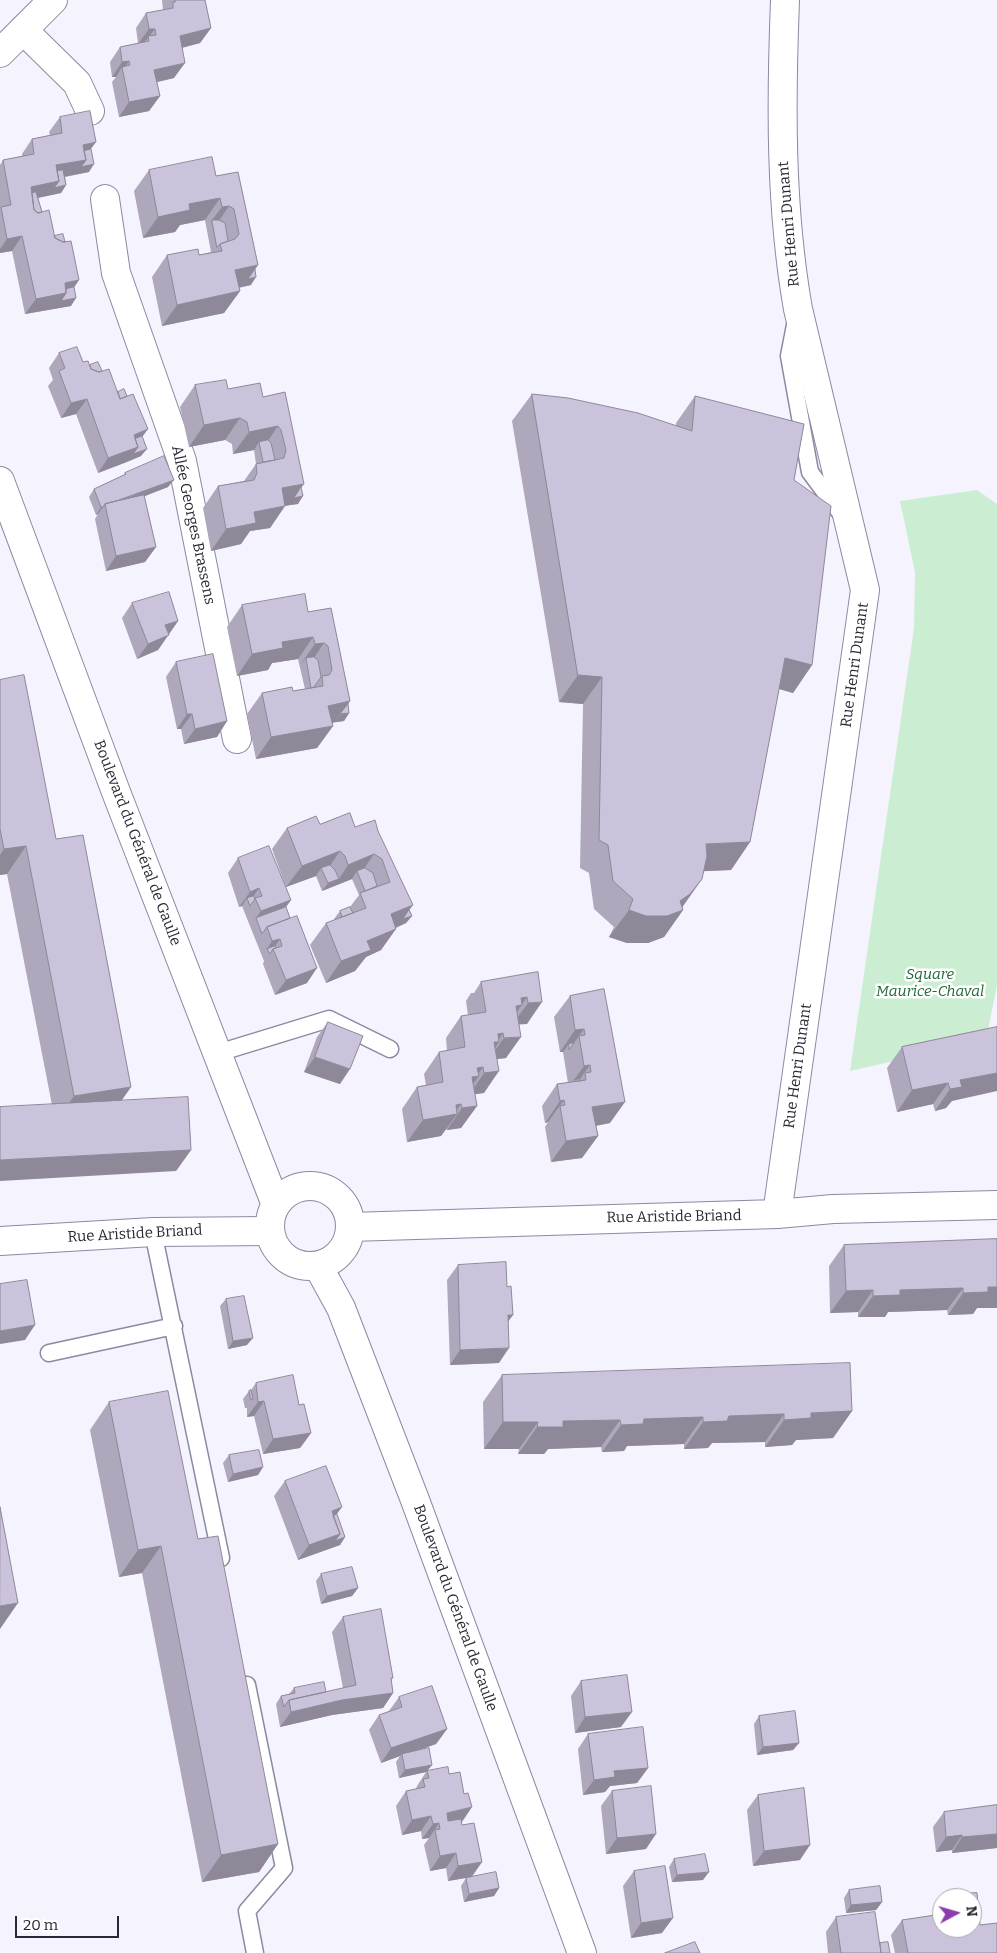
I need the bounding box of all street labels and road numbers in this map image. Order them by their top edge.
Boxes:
street label: Rue Henri Dunant [775,160,803,288]
street label: Allée Georges Brassens [167,444,219,606]
street label: Rue Henri Dunant [837,601,873,729]
street label: Boulevard du Général de Gaulle [89,738,185,948]
street label: Rue Henri Dunant [780,1002,816,1130]
street label: Rue Aristide Briand [606,1207,742,1227]
street label: Rue Aristide Briand [67,1221,203,1247]
street label: Boulevard du Général de Gaulle [409,1502,501,1714]

